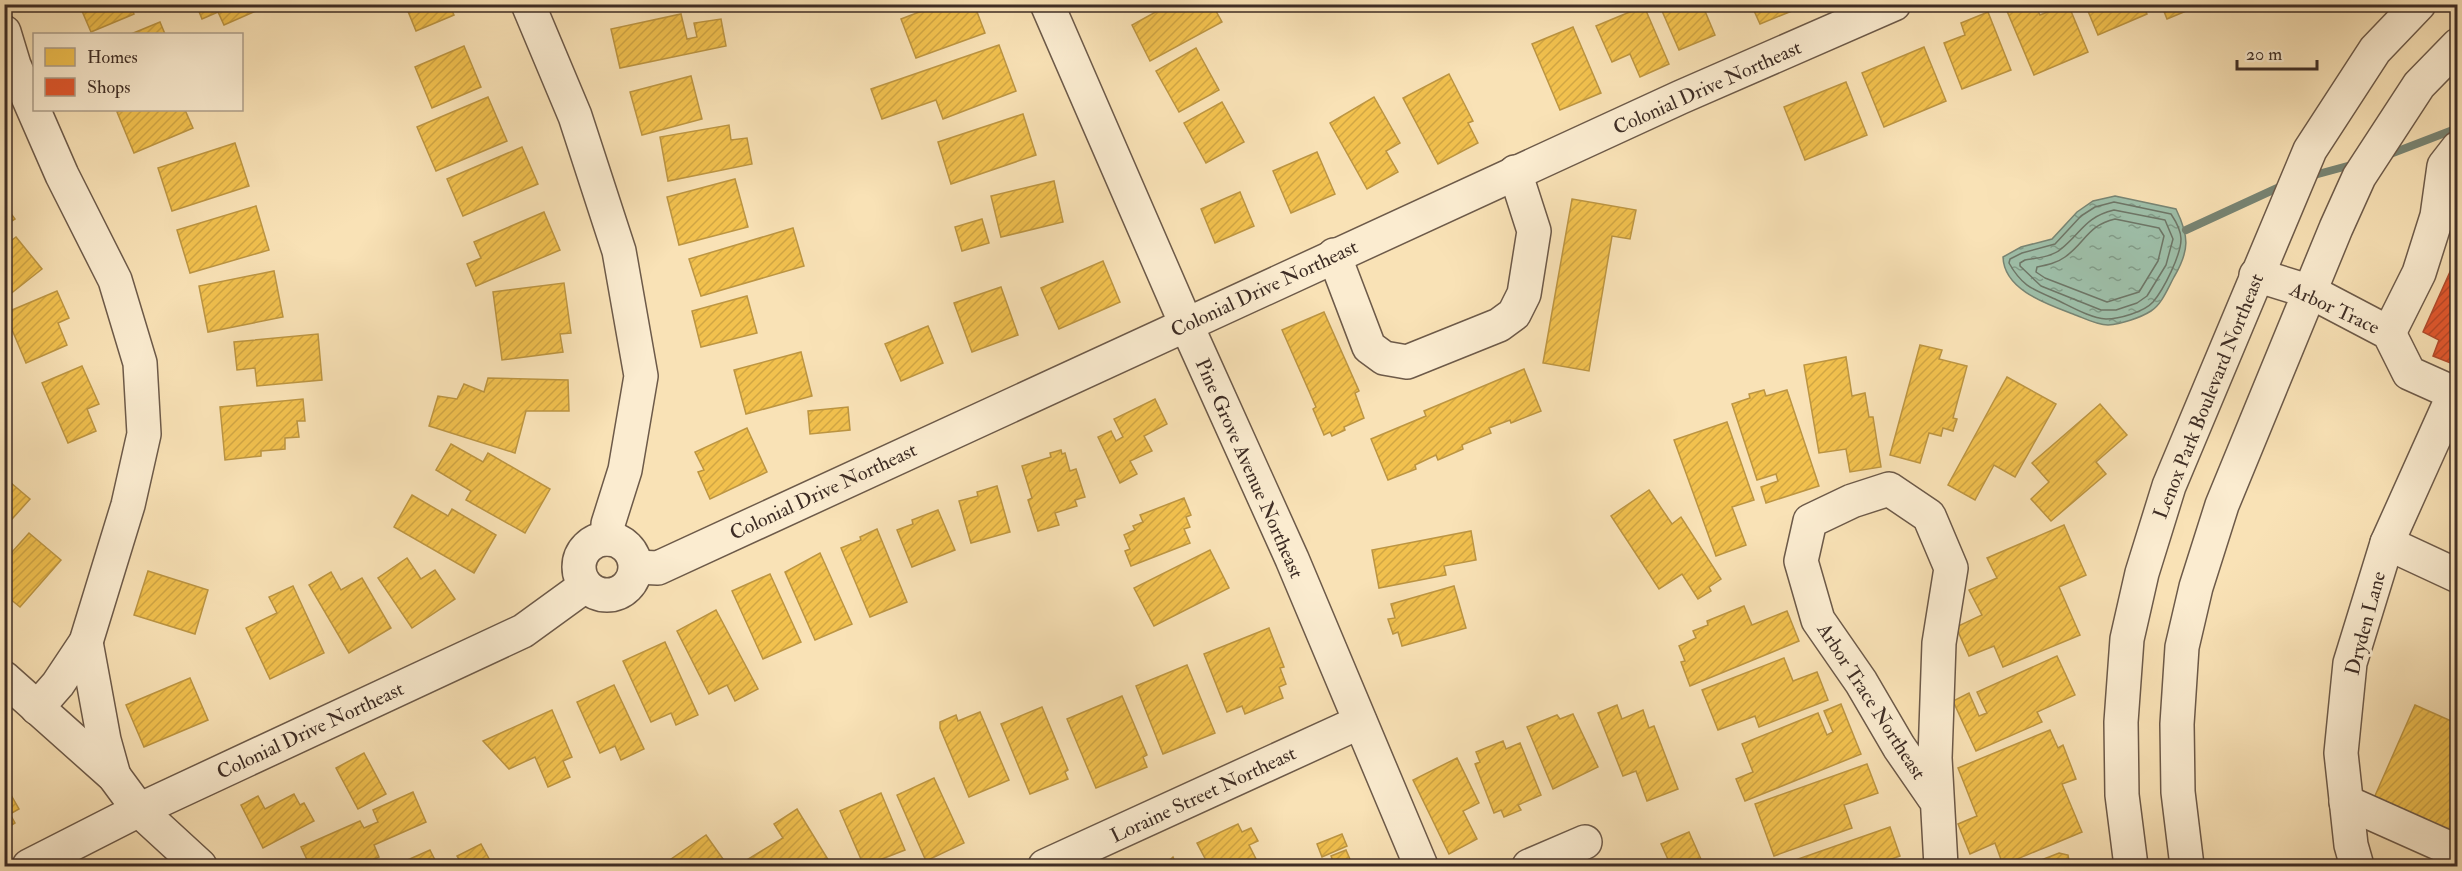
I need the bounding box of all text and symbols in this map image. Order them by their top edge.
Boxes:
legend [33,33,243,111]
scale bar [2237,33,2316,71]
street label: Colonial Drive Northeast [1609,34,1806,140]
text: 20 m [2246,43,2282,66]
text: Homes [87,46,138,69]
text: Shops [87,76,130,99]
street label: Colonial Drive Northeast [1167,234,1362,343]
street label: Lenox Park Boulevard Northeast [2148,269,2269,522]
street label: Arbor Trace [2285,276,2384,340]
street label: Pine Grove Avenue Northeast [1190,354,1310,582]
street label: Colonial Drive Northeast [726,437,921,546]
street label: Dryden Lane [2340,568,2391,678]
street label: Arbor Trace Northeast [1811,617,1932,785]
street label: Colonial Drive Northeast [213,676,408,785]
street label: Loraine Street Northeast [1106,740,1300,848]

